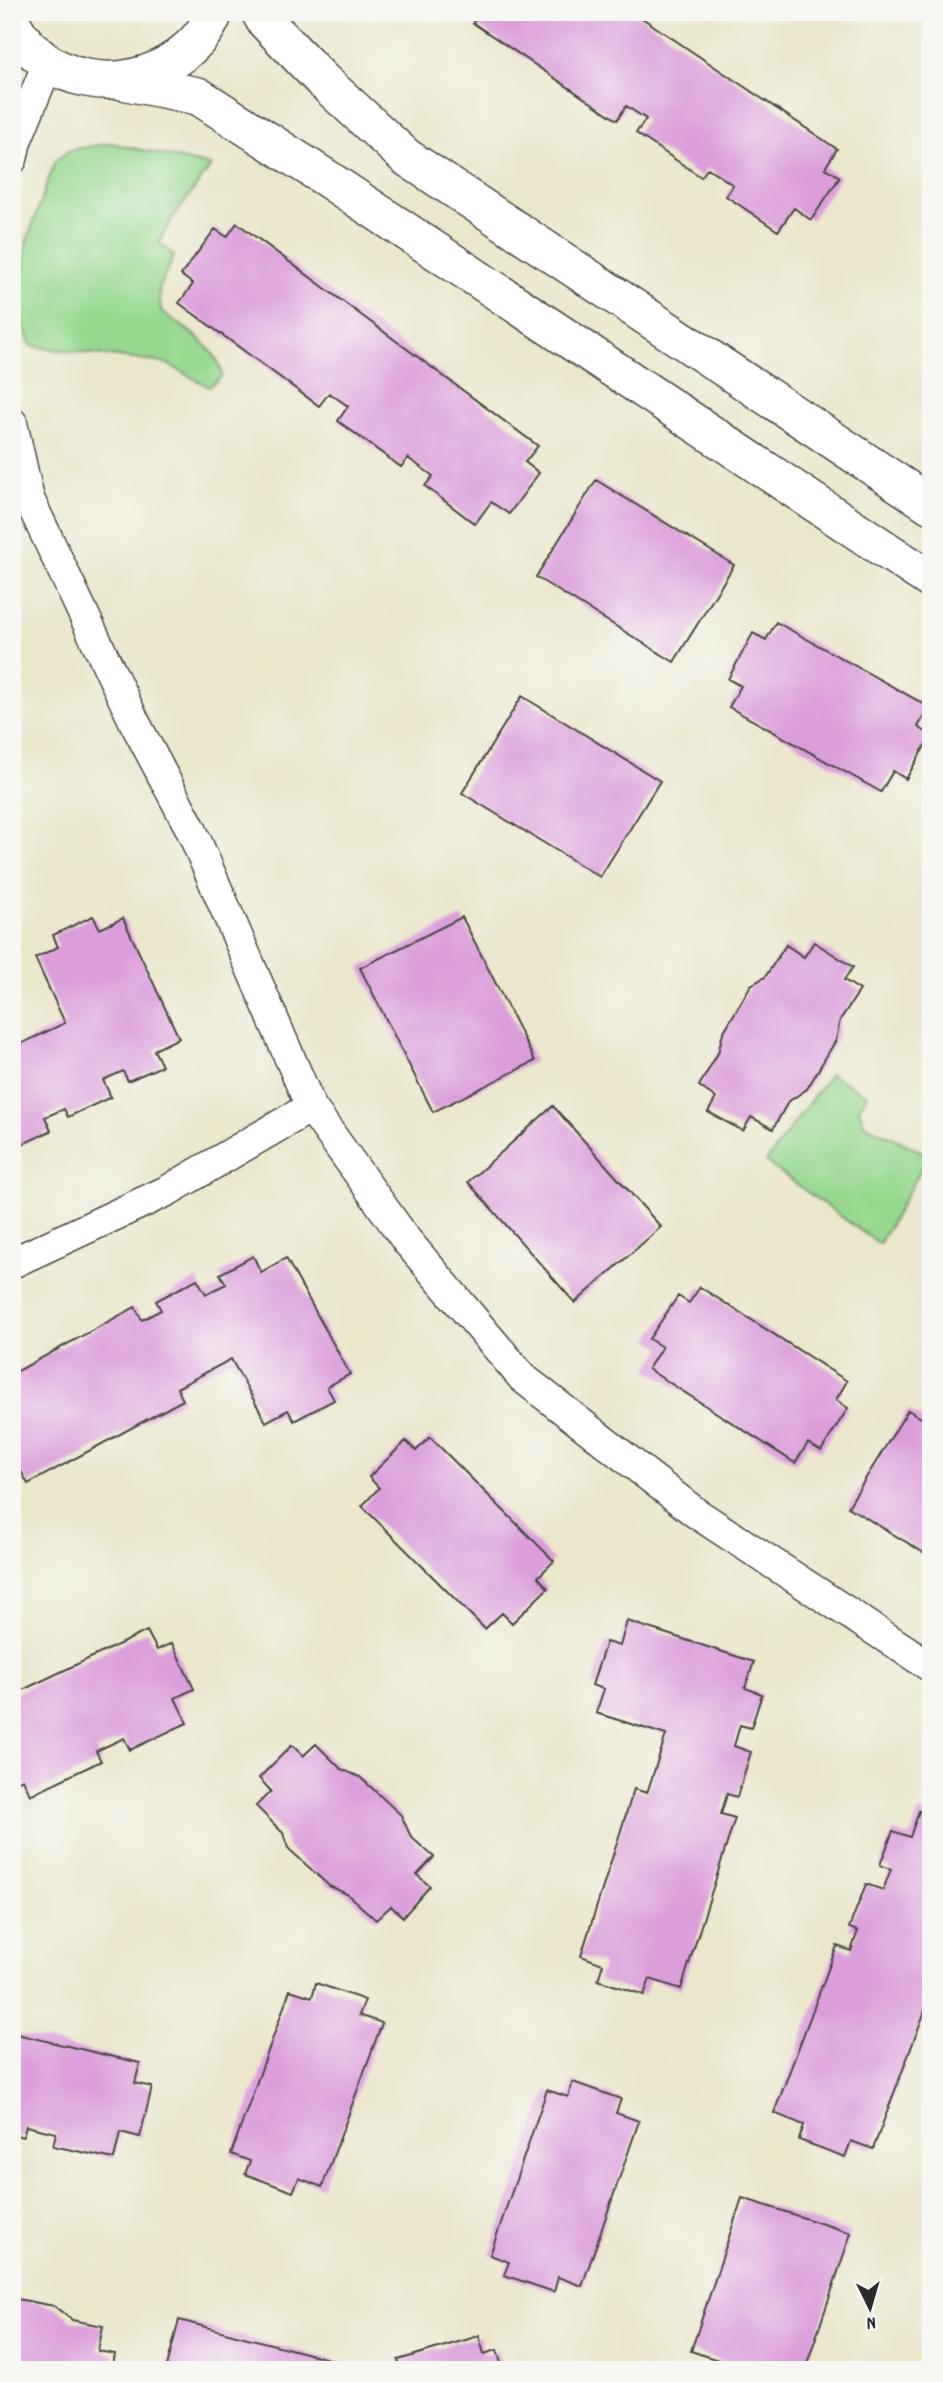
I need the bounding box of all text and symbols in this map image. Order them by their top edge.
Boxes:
north arrow [834,2274,904,2344]
text: N [865,2308,877,2335]

